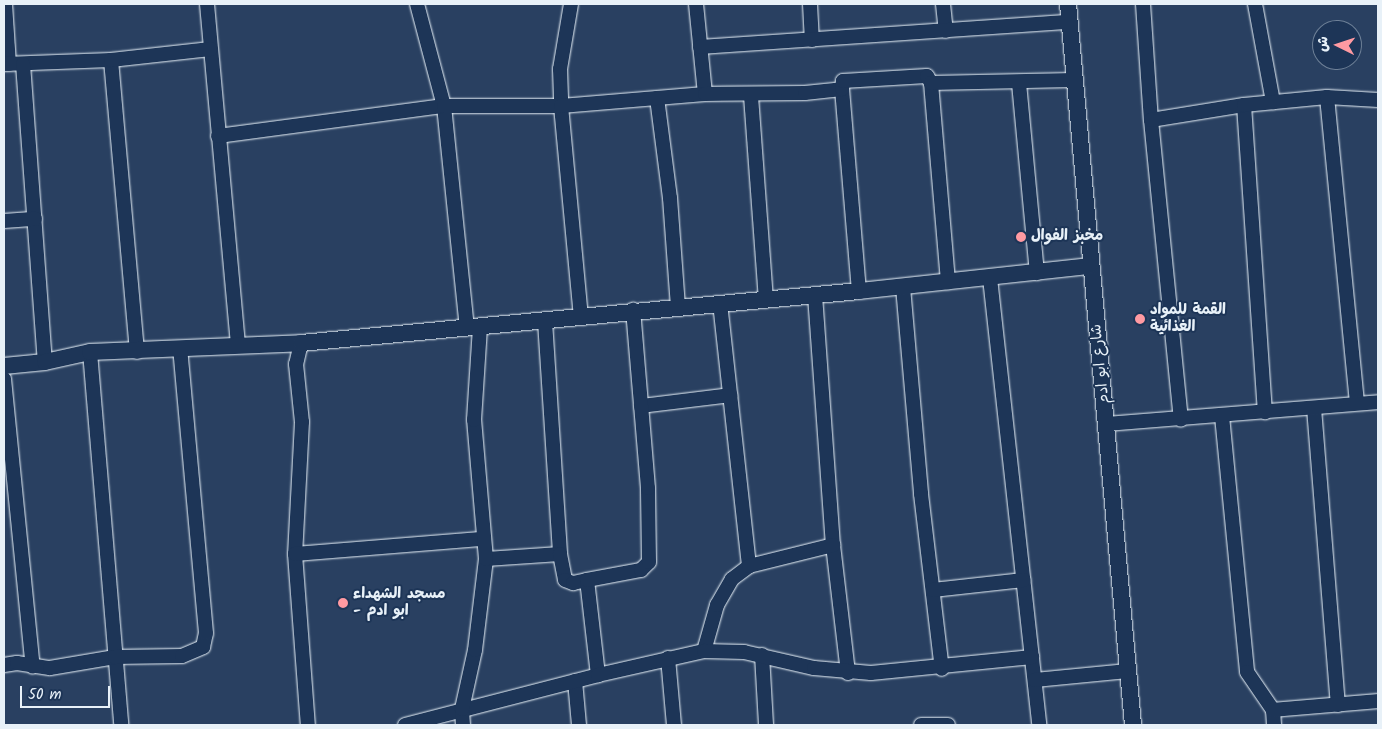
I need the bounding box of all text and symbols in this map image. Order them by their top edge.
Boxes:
north arrow [1312,20,1362,70]
text: ش [1312,36,1335,52]
place label: مخبز الفوال [1031,228,1103,246]
marker: مخبز الفوال [1015,231,1027,243]
place label: القمة للمواد الغذائية [1150,301,1226,336]
marker: القمة للمواد الغذائية [1134,313,1146,325]
street label: شارع ابو ادم [1088,323,1114,405]
place label: مسجد الشهداء - ابو ادم [353,585,445,620]
marker: مسجد الشهداء - ابو ادم [337,597,349,609]
scale bar [22,676,112,708]
text: 50 m [28,683,62,707]

